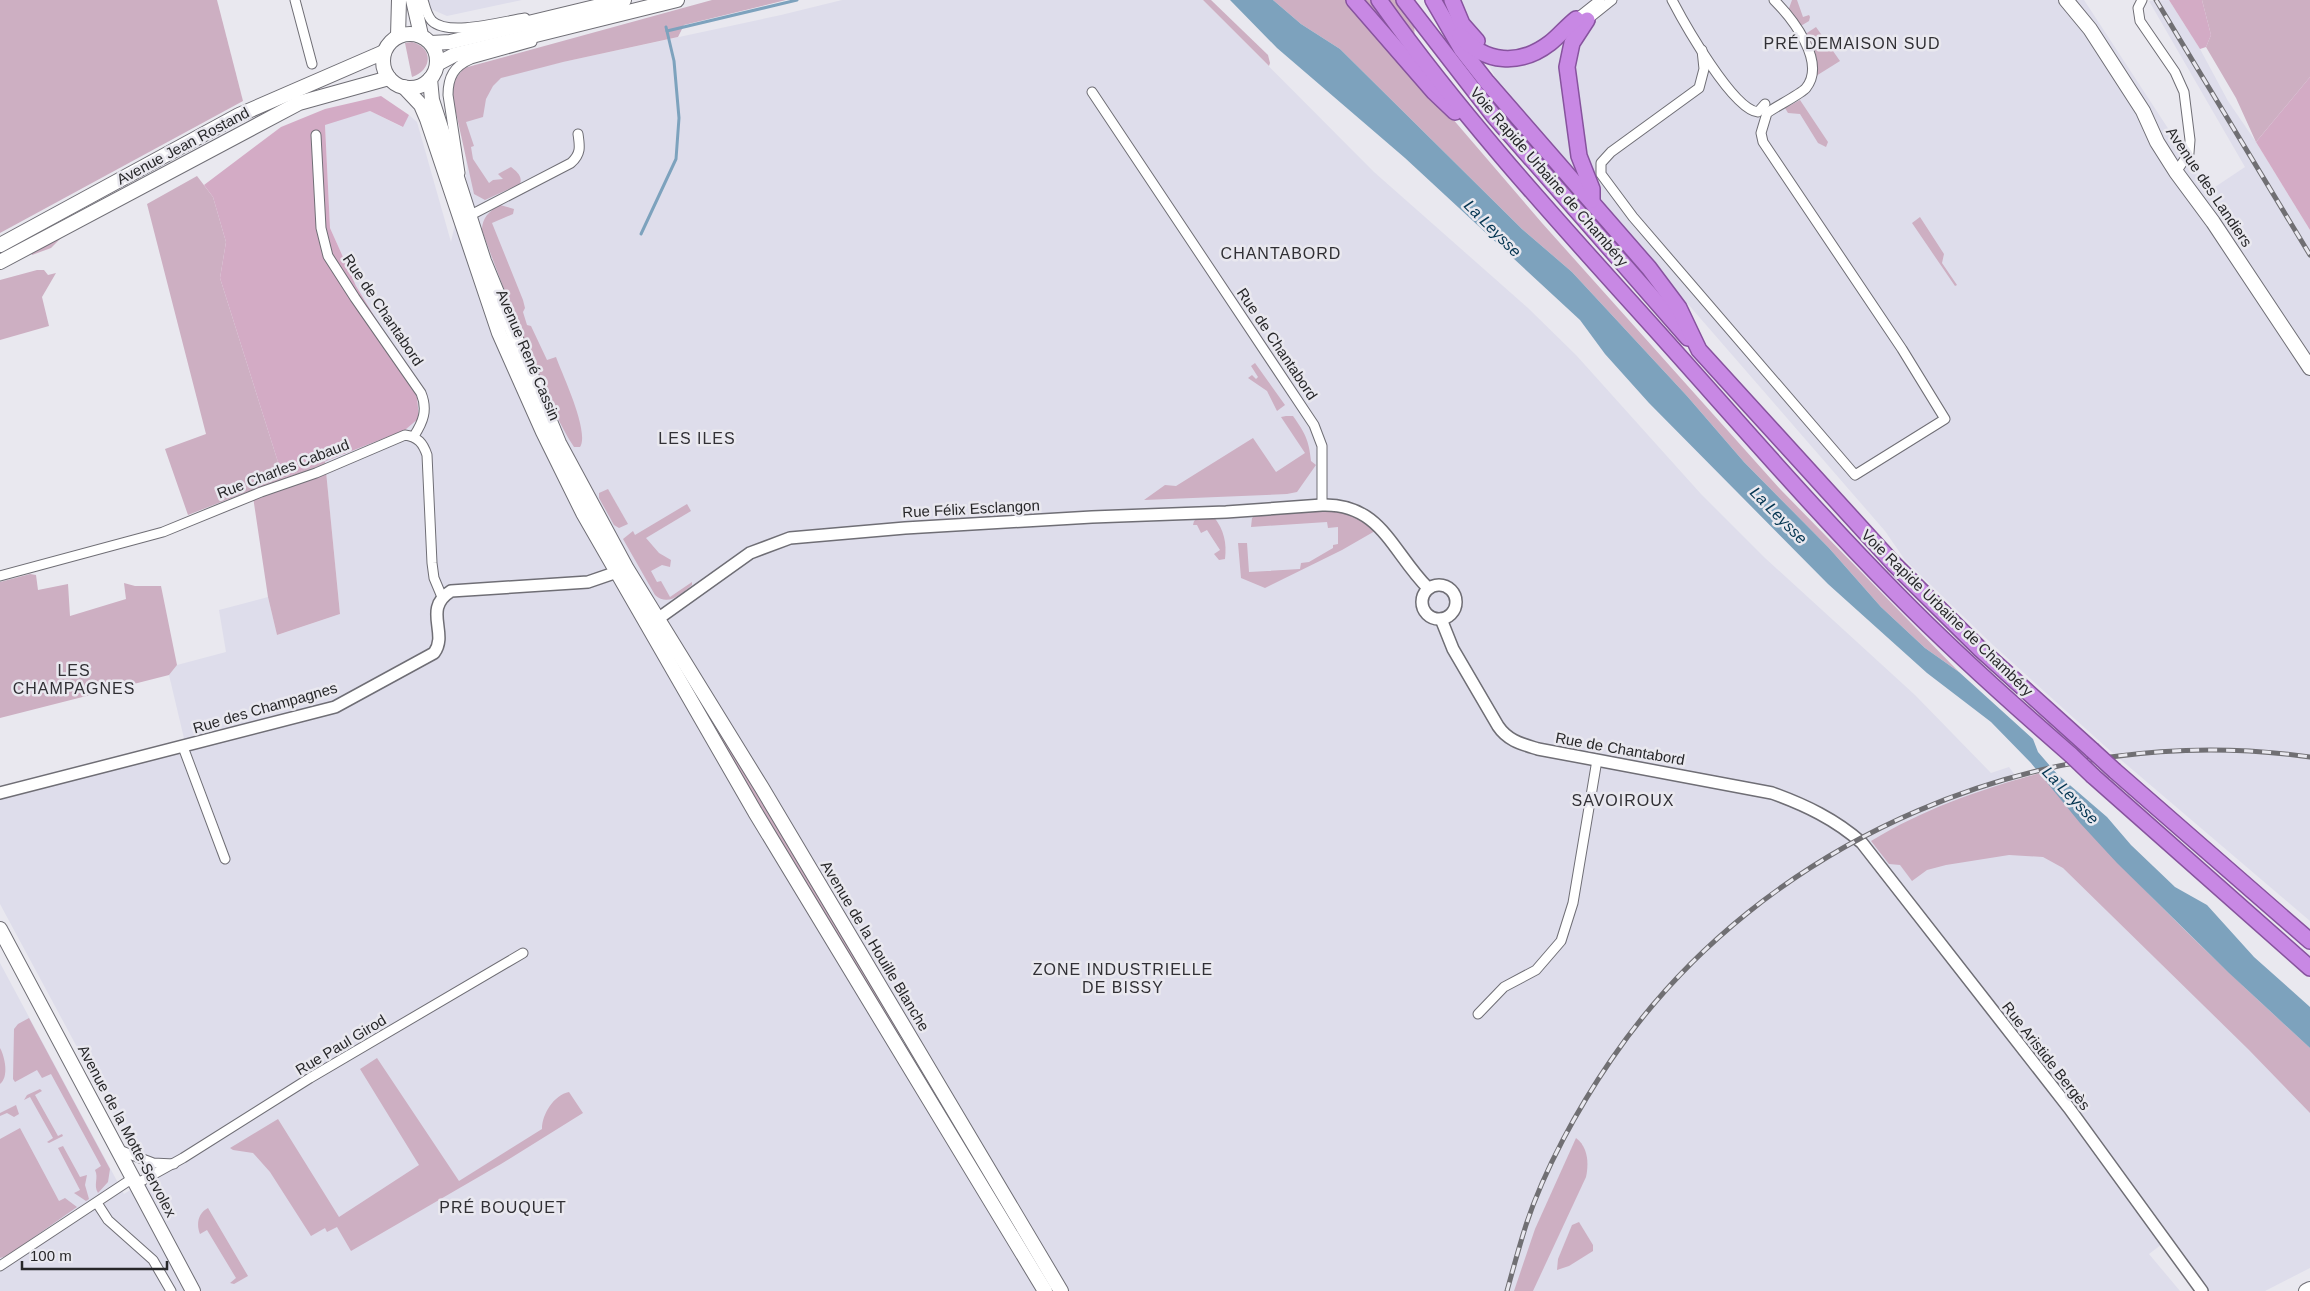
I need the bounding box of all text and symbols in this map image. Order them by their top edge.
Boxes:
district label: PRÉ DEMAISON SUD [1764,34,1940,52]
street label: Voie Rapide Urbaine de Chambéry [1467,84,1632,270]
street label: Avenue Jean Rostand [114,103,252,188]
street label: Avenue des Landiers [2163,124,2256,250]
water label: La Leysse [1461,197,1525,260]
district label: CHANTABORD [1221,245,1341,262]
street label: Rue de Chantabord [340,251,427,369]
street label: Rue de Chantabord [1234,285,1321,403]
street label: Avenue René Cassin [493,287,564,423]
district label: LES ILES [658,430,736,447]
street label: Rue Charles Cabaud [214,435,351,502]
water label: La Leysse [1747,484,1811,547]
street label: Rue Félix Esclangon [902,496,1040,521]
street label: Voie Rapide Urbaine de Chambéry [1858,526,2037,700]
district label: LES CHAMPAGNES [13,662,135,697]
street label: Rue des Champagnes [191,679,339,736]
street label: Rue de Chantabord [1554,729,1686,768]
water label: La Leysse [2039,763,2102,828]
district label: SAVOIROUX [1572,792,1674,809]
street label: Avenue de la Houille Blanche [818,857,933,1034]
district label: ZONE INDUSTRIELLE DE BISSY [1033,961,1213,996]
street label: Rue Aristide Bergès [1999,998,2094,1113]
street label: Rue Paul Girod [292,1011,389,1078]
street label: Avenue de la Motte-Servolex [75,1042,180,1220]
district label: PRÉ BOUQUET [439,1198,567,1216]
scale bar [22,1238,168,1270]
text: 100 m [30,1247,72,1264]

